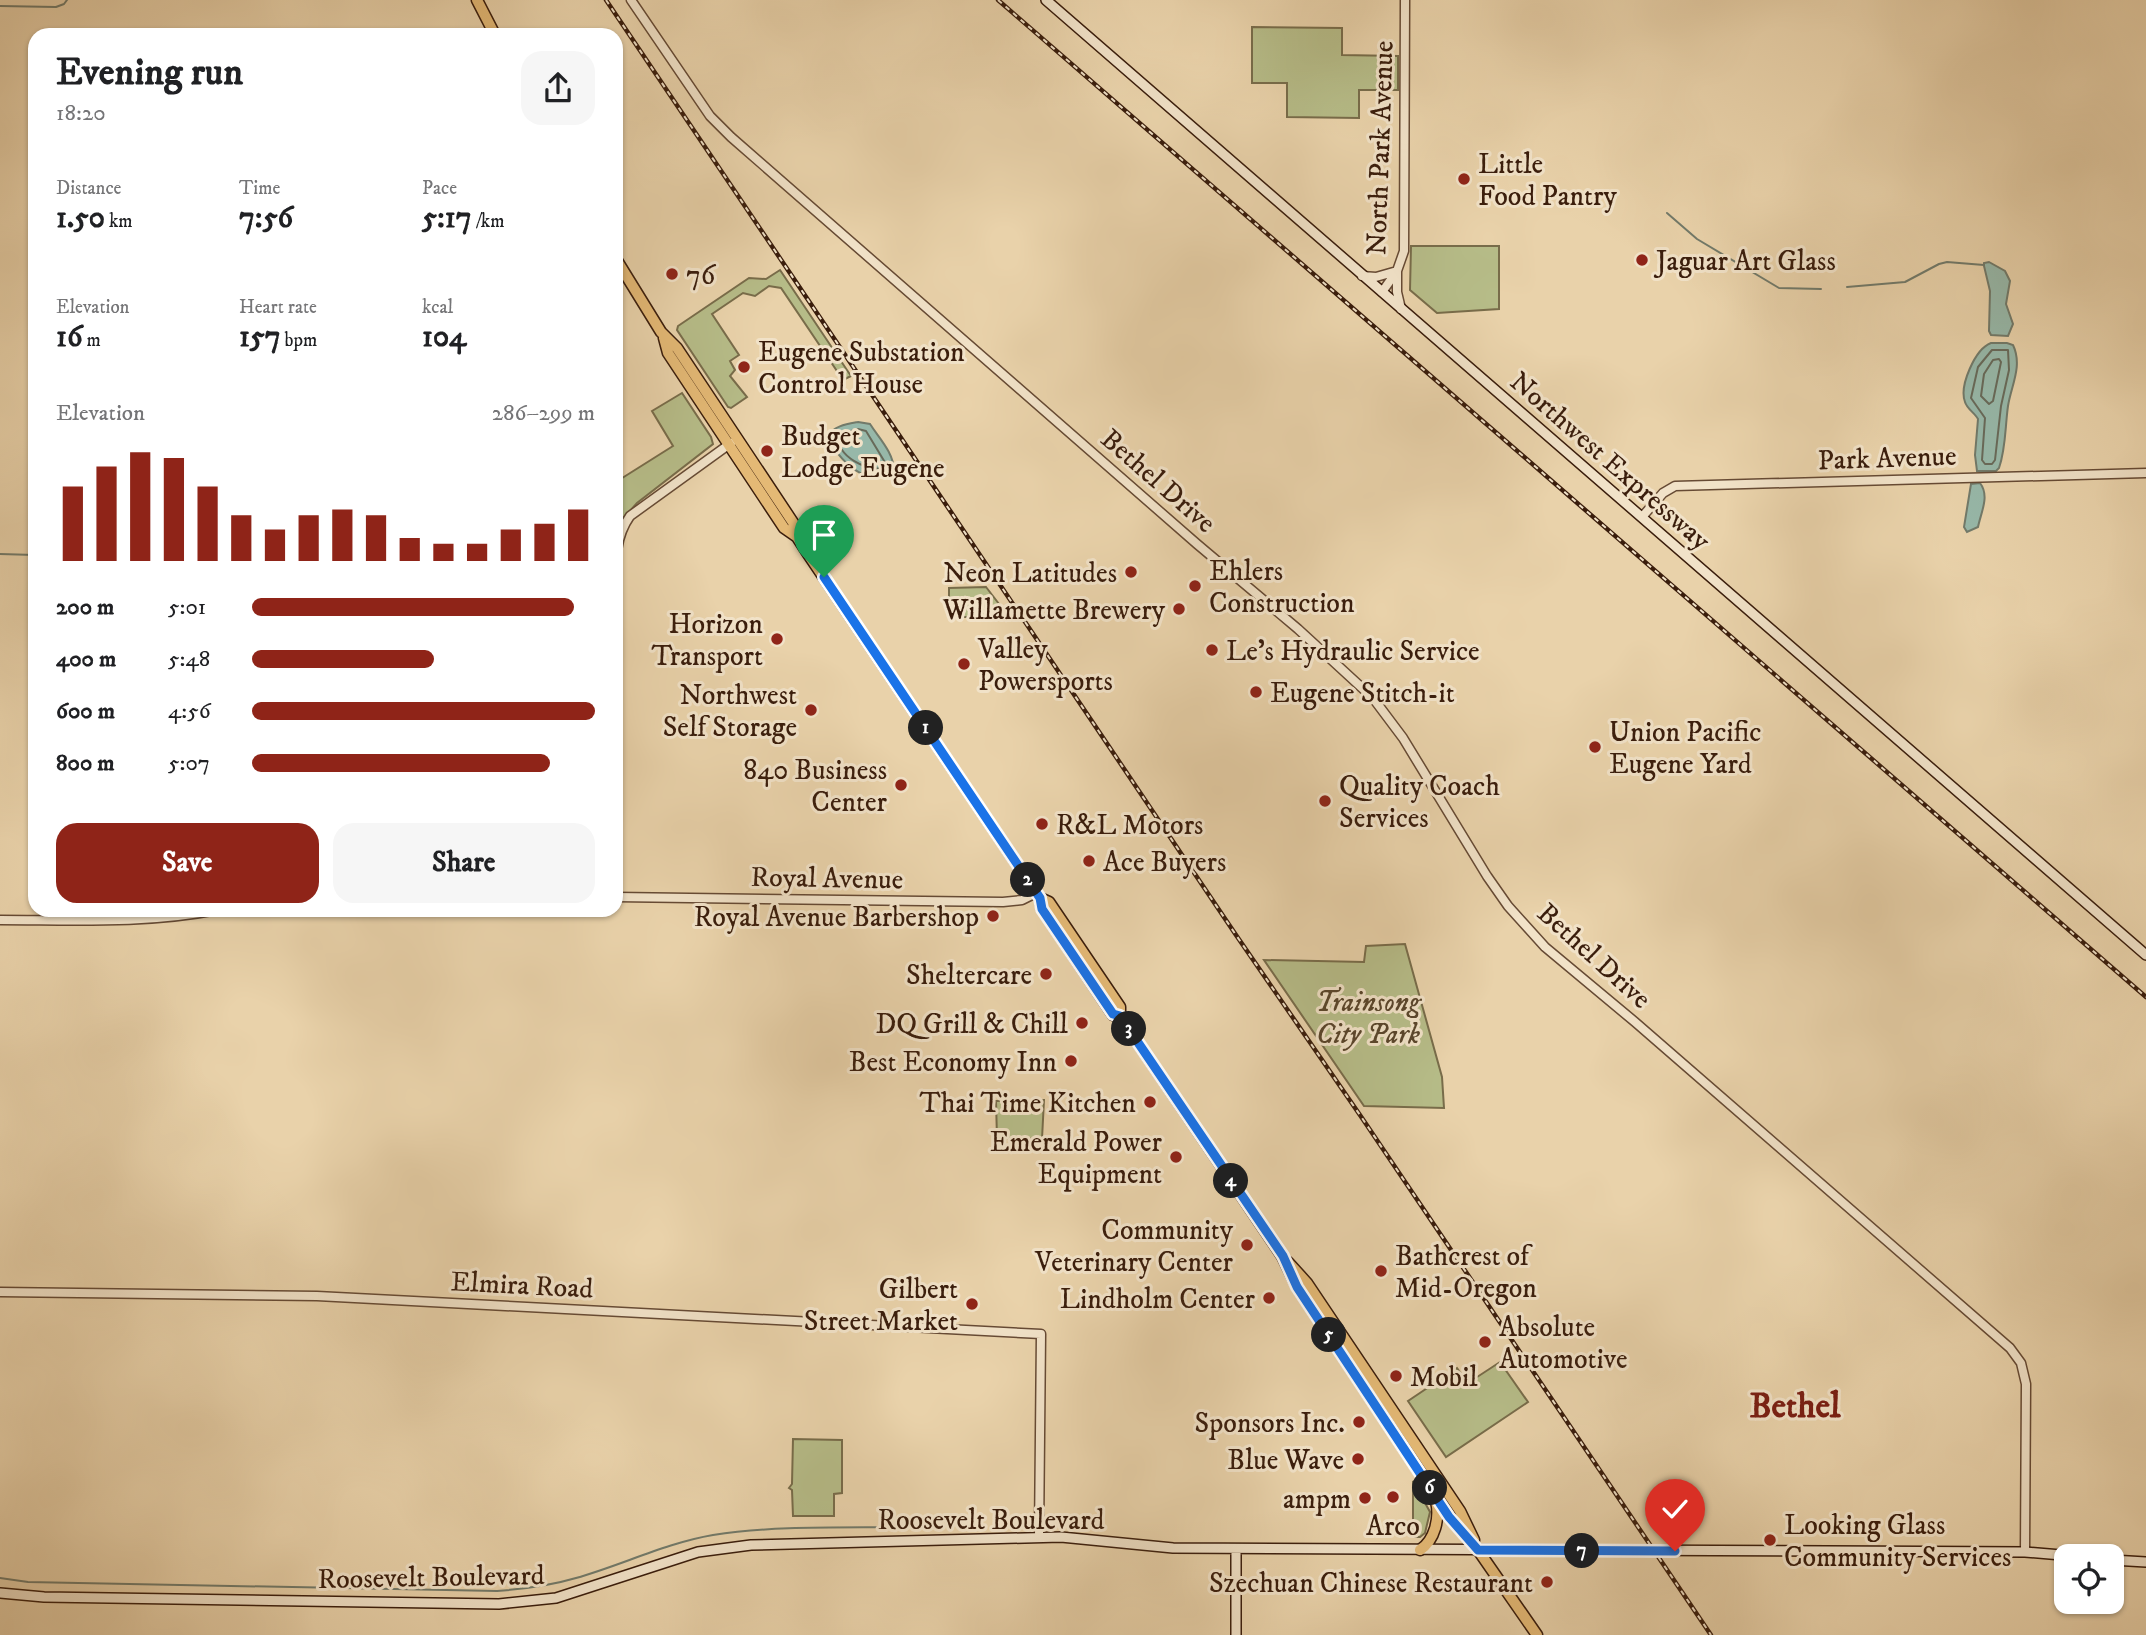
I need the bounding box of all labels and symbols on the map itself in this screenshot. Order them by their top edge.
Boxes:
street label: North Park Avenue [1359,40,1402,256]
place label: Little Food Pantry [1478,147,1617,214]
marker: Little Food Pantry [1456,171,1472,187]
place label: Jaguar Art Glass [1653,244,1836,279]
marker: Jaguar Art Glass [1634,252,1650,268]
place label: 76 [686,258,717,293]
marker: 76 [664,266,680,282]
place label: Eugene Substation Control House [758,335,965,402]
marker: Eugene Substation Control House [736,359,752,375]
street label: Northwest Expressway [1502,364,1718,558]
place label: Budget Lodge Eugene [781,419,945,486]
street label: Bethel Drive [1093,422,1223,541]
street label: Park Avenue [1817,439,1957,478]
marker: Budget Lodge Eugene [759,443,775,459]
pin [794,505,854,577]
place label: Ehlers Construction [1209,554,1355,621]
place label: Neon Latitudes [943,556,1117,591]
marker: Neon Latitudes [1123,564,1139,580]
marker: Ehlers Construction [1187,578,1203,594]
place label: Willamette Brewery [942,593,1166,628]
marker: Willamette Brewery [1171,601,1187,617]
place label: Horizon Transport [651,607,763,674]
marker: Horizon Transport [769,631,785,647]
place label: Valley Powersports [977,632,1113,699]
place label: Le's Hydraulic Service [1226,634,1480,669]
marker: Le's Hydraulic Service [1204,642,1220,658]
marker: Valley Powersports [956,656,972,672]
place label: Eugene Stitch-it [1270,676,1455,711]
place label: Northwest Self Storage [663,678,797,745]
marker: Eugene Stitch-it [1248,684,1264,700]
marker: Northwest Self Storage [803,702,819,718]
pin: 1 [908,710,944,746]
place label: Union Pacific Eugene Yard [1609,715,1761,782]
marker: Union Pacific Eugene Yard [1587,739,1603,755]
place label: 840 Business Center [743,753,888,820]
place label: Quality Coach Services [1339,769,1500,836]
marker: 840 Business Center [893,777,909,793]
marker: Quality Coach Services [1317,793,1333,809]
place label: R&L Motors [1056,808,1203,843]
marker: R&L Motors [1034,816,1050,832]
place label: Ace Buyers [1103,845,1226,880]
marker: Ace Buyers [1081,853,1097,869]
street label: Royal Avenue [750,860,903,897]
pin: 2 [1010,862,1046,898]
street label: Bethel Drive [1530,896,1658,1016]
place label: Royal Avenue Barbershop [694,900,979,935]
marker: Royal Avenue Barbershop [985,908,1001,924]
place label: Sheltercare [906,958,1032,993]
marker: Sheltercare [1038,966,1054,982]
park label: Trainsong City Park [1316,985,1423,1052]
place label: DQ Grill & Chill [875,1007,1069,1042]
pin: 3 [1112,1012,1146,1046]
marker: DQ Grill & Chill [1074,1015,1090,1031]
place label: Best Economy Inn [849,1045,1057,1080]
marker: Best Economy Inn [1063,1053,1079,1069]
place label: Thai Time Kitchen [920,1086,1136,1121]
marker: Thai Time Kitchen [1142,1094,1158,1110]
place label: Emerald Power Equipment [990,1125,1163,1192]
marker: Emerald Power Equipment [1168,1149,1184,1165]
pin: 4 [1214,1164,1248,1198]
place label: Community Veterinary Center [1034,1213,1234,1280]
marker: Community Veterinary Center [1239,1237,1255,1253]
place label: Bathcrest of Mid-Oregon [1395,1239,1537,1306]
marker: Bathcrest of Mid-Oregon [1373,1263,1389,1279]
street label: Elmira Road [450,1264,594,1307]
place label: Gilbert Street Market [804,1272,958,1339]
place label: Lindholm Center [1060,1282,1256,1317]
marker: Lindholm Center [1261,1290,1277,1306]
marker: Gilbert Street Market [964,1296,980,1312]
place label: Absolute Automotive [1499,1310,1628,1377]
pin: 5 [1312,1318,1346,1352]
marker: Absolute Automotive [1477,1334,1493,1350]
place label: Mobil [1410,1360,1478,1395]
marker: Mobil [1388,1368,1404,1384]
district label: Bethel [1749,1385,1841,1429]
place label: Sponsors Inc. [1195,1406,1345,1441]
marker: Sponsors Inc. [1351,1414,1367,1430]
place label: Blue Wave [1227,1443,1344,1478]
marker: Blue Wave [1350,1451,1366,1467]
pin: 6 [1412,1470,1448,1506]
pin [1645,1479,1705,1551]
place label: ampm [1283,1482,1351,1517]
marker: Arco [1385,1489,1401,1505]
marker: ampm [1357,1490,1373,1506]
street label: Roosevelt Boulevard [877,1503,1105,1538]
place label: Looking Glass Community Services [1784,1508,2011,1575]
place label: Arco [1366,1509,1420,1544]
marker: Looking Glass Community Services [1762,1532,1778,1548]
pin: 7 [1564,1534,1600,1568]
street label: Roosevelt Boulevard [317,1558,545,1597]
place label: Szechuan Chinese Restaurant [1209,1566,1533,1601]
marker: Szechuan Chinese Restaurant [1539,1574,1555,1590]

